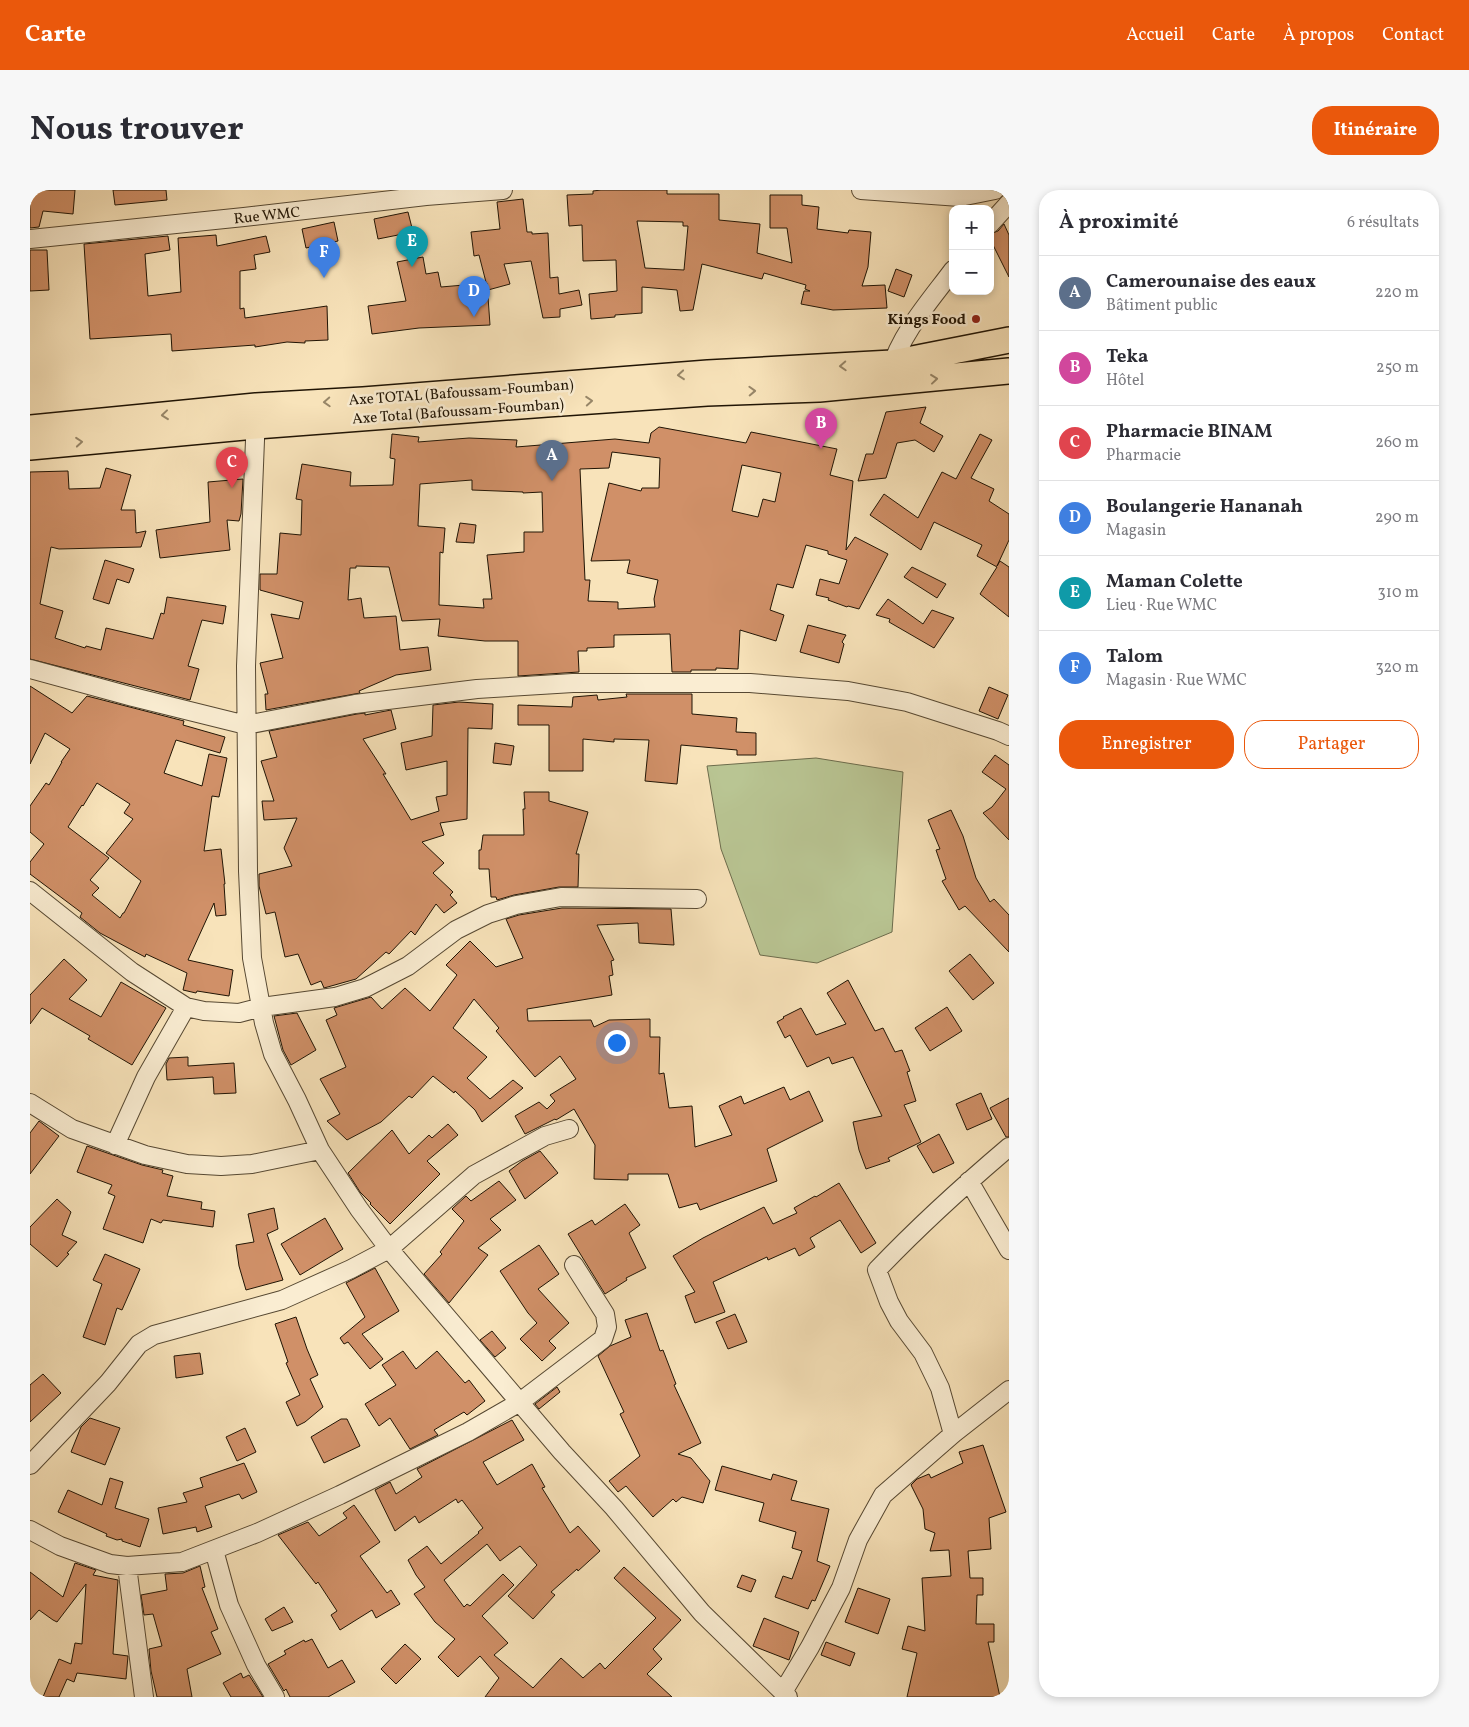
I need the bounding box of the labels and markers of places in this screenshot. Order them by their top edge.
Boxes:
pin: E [396,226,428,267]
pin: F [308,237,340,278]
pin: D [458,276,490,317]
place label: Kings Food [887,310,966,331]
marker: Kings Food [970,313,982,325]
pin: B [805,408,837,449]
pin: A [536,440,568,481]
pin: C [216,447,248,488]

